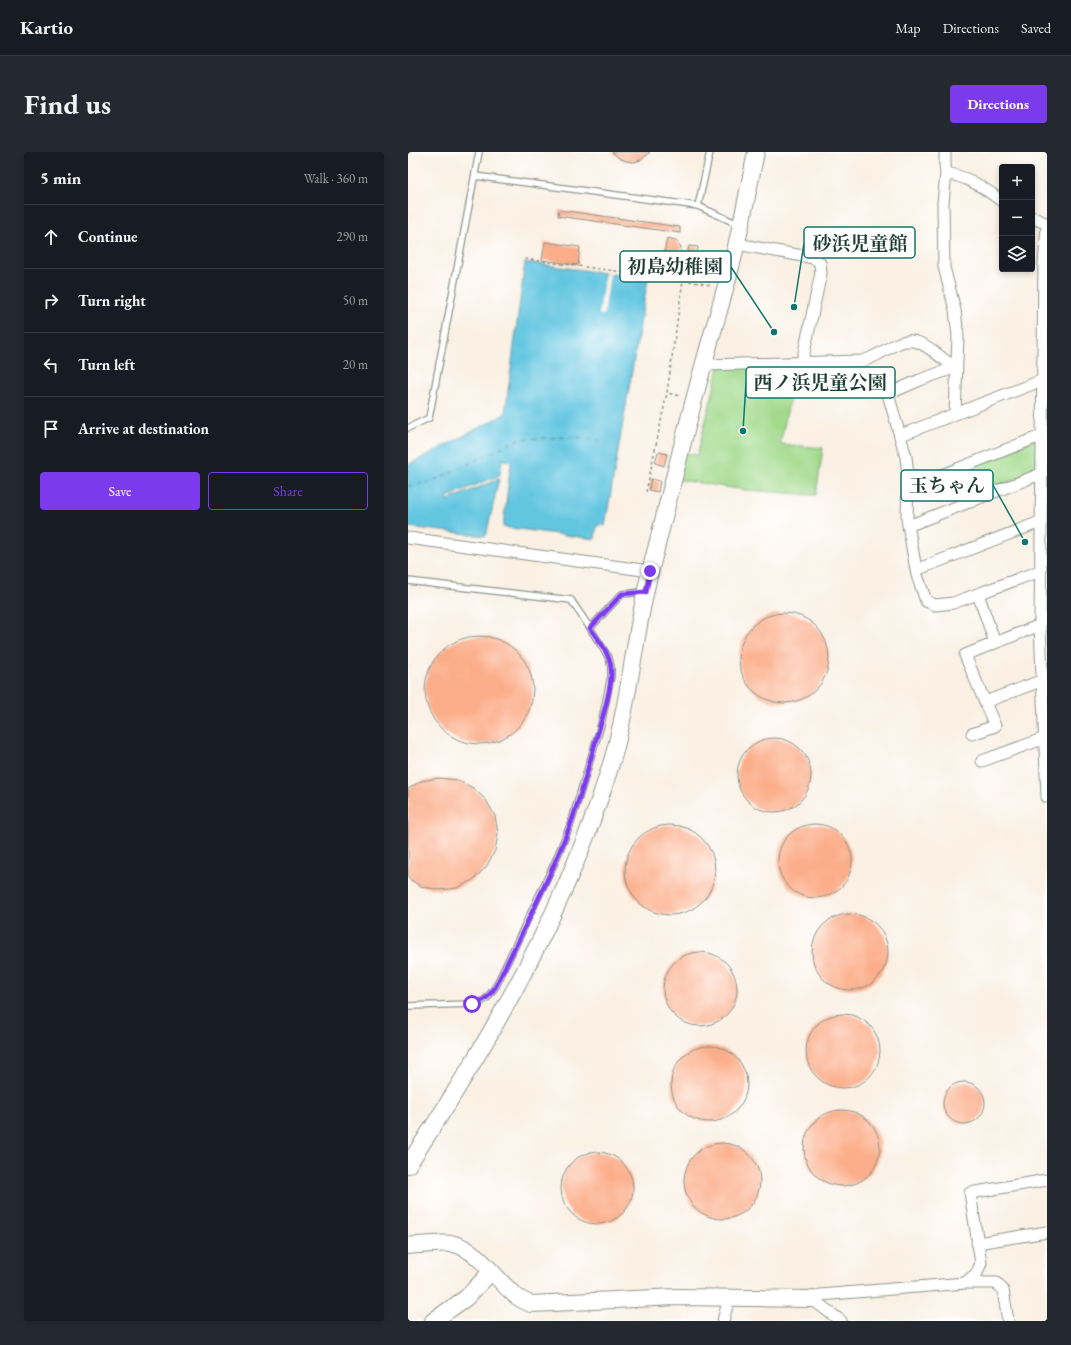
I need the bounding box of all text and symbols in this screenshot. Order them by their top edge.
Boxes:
text: Kartio [20,15,73,40]
text: Map [895,19,921,37]
text: Directions [943,19,999,37]
text: Saved [1021,19,1051,37]
button: Directions [950,85,1047,123]
text: Find us [24,86,111,122]
map controls [999,164,1035,272]
button: + [999,164,1035,200]
text: 5 min [40,167,81,189]
text: Walk · 360 m [304,170,368,187]
button: − [999,200,1035,236]
icon: ahead [40,226,62,248]
text: Continue [78,227,138,246]
callout: 砂浜児童館 [804,227,915,258]
text: 290 m [337,228,368,245]
text: 砂浜児童館 [812,231,908,256]
button: layers [999,236,1035,272]
callout: 初島幼稚園 [620,251,731,282]
text: 初島幼稚園 [627,254,723,279]
icon: right [40,290,62,312]
text: Turn right [78,291,146,310]
text: 50 m [343,292,368,309]
icon: left [40,354,62,376]
text: Turn left [78,355,135,374]
text: 20 m [343,356,368,373]
callout: 西ノ浜児童公園 [746,367,895,398]
text: 西ノ浜児童公園 [753,370,887,395]
icon: arrive [40,418,62,440]
text: Arrive at destination [78,419,209,438]
callout: 玉ちゃん [901,470,993,501]
button: Save [40,472,200,510]
button: Share [208,472,368,510]
text: 玉ちゃん [909,473,985,498]
route end [641,562,659,580]
route start [463,995,481,1013]

